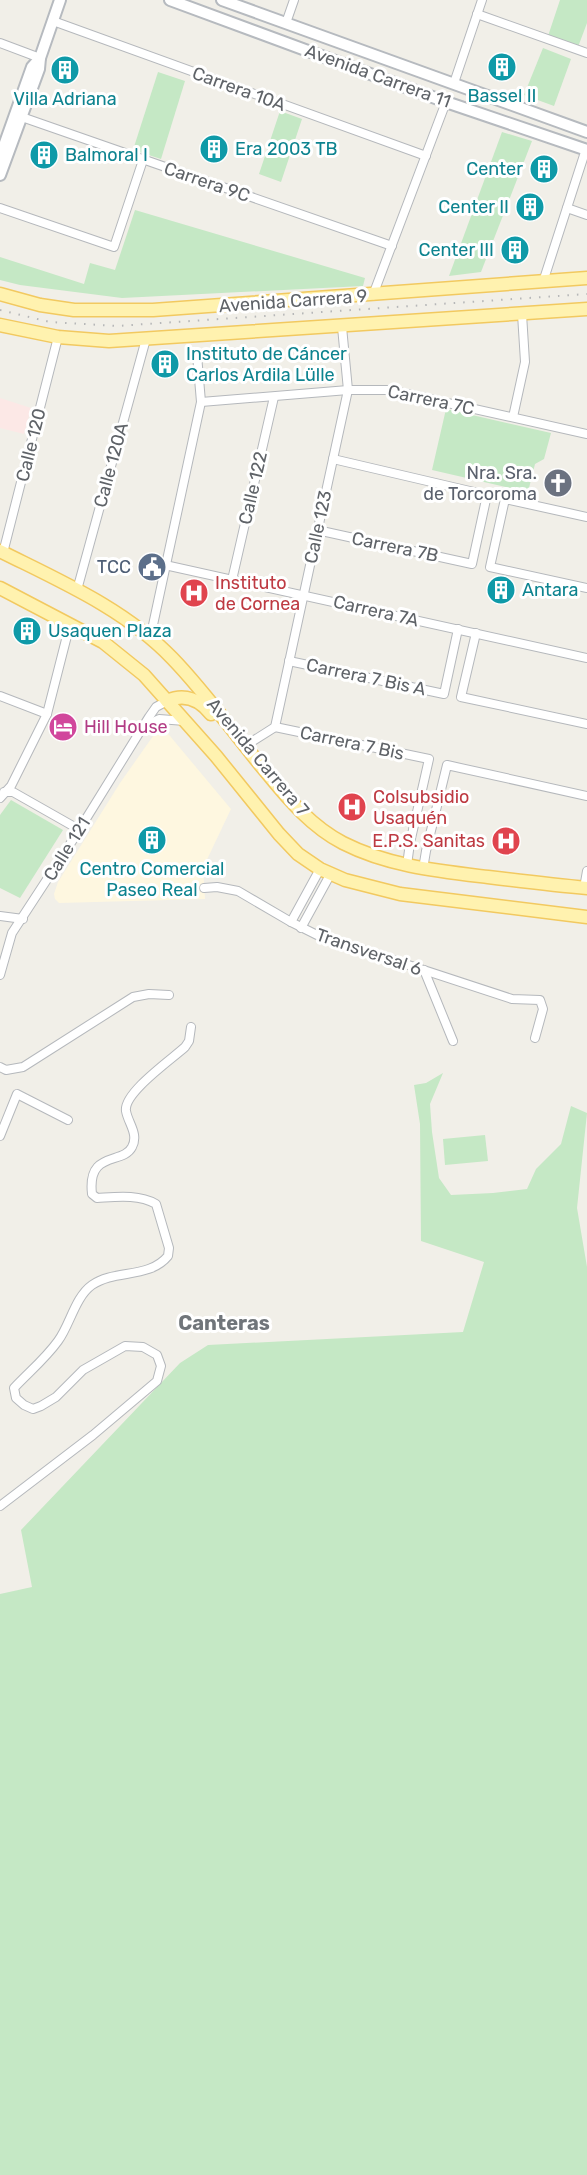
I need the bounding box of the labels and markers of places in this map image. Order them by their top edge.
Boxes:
building icon: Bassel II [486,51,518,83]
building icon: Villa Adriana [49,54,81,86]
place label: Bassel II [467,85,537,107]
place label: Villa Adriana [13,88,117,110]
building icon: Era 2003 TB [198,133,230,165]
place label: Era 2003 TB [235,138,338,160]
building icon: Balmoral I [28,139,60,171]
place label: Balmoral I [65,144,148,166]
building icon: Center [528,153,560,185]
place label: Center [466,158,523,180]
building icon: Center II [514,191,546,223]
place label: Center II [438,196,509,218]
building icon: Center III [499,234,531,266]
place label: Center III [418,239,494,261]
place label: Instituto de Cáncer Carlos Ardila Lülle [186,343,347,386]
building icon: Instituto de Cáncer Carlos Ardila Lülle [149,348,181,380]
place label: Nra. Sra. de Torcoroma [423,462,537,505]
church icon: Nra. Sra. de Torcoroma [542,467,574,499]
public building icon: TCC [136,551,168,583]
place label: TCC [97,556,131,578]
place label: Instituto de Cornea [215,572,300,615]
building icon: Antara [485,574,517,606]
hospital icon: Instituto de Cornea [178,577,210,609]
place label: Antara [522,579,578,601]
building icon: Usaquen Plaza [11,615,43,647]
place label: Usaquen Plaza [48,620,172,642]
hotel icon: Hill House [47,711,79,743]
place label: Hill House [84,716,168,738]
place label: Colsubsidio Usaquén [373,786,469,829]
hospital icon: Colsubsidio Usaquén [336,791,368,823]
building icon: Centro Comercial Paseo Real [136,824,168,856]
hospital icon: E.P.S. Sanitas [490,825,522,857]
place label: E.P.S. Sanitas [372,830,485,852]
place label: Centro Comercial Paseo Real [80,858,224,901]

